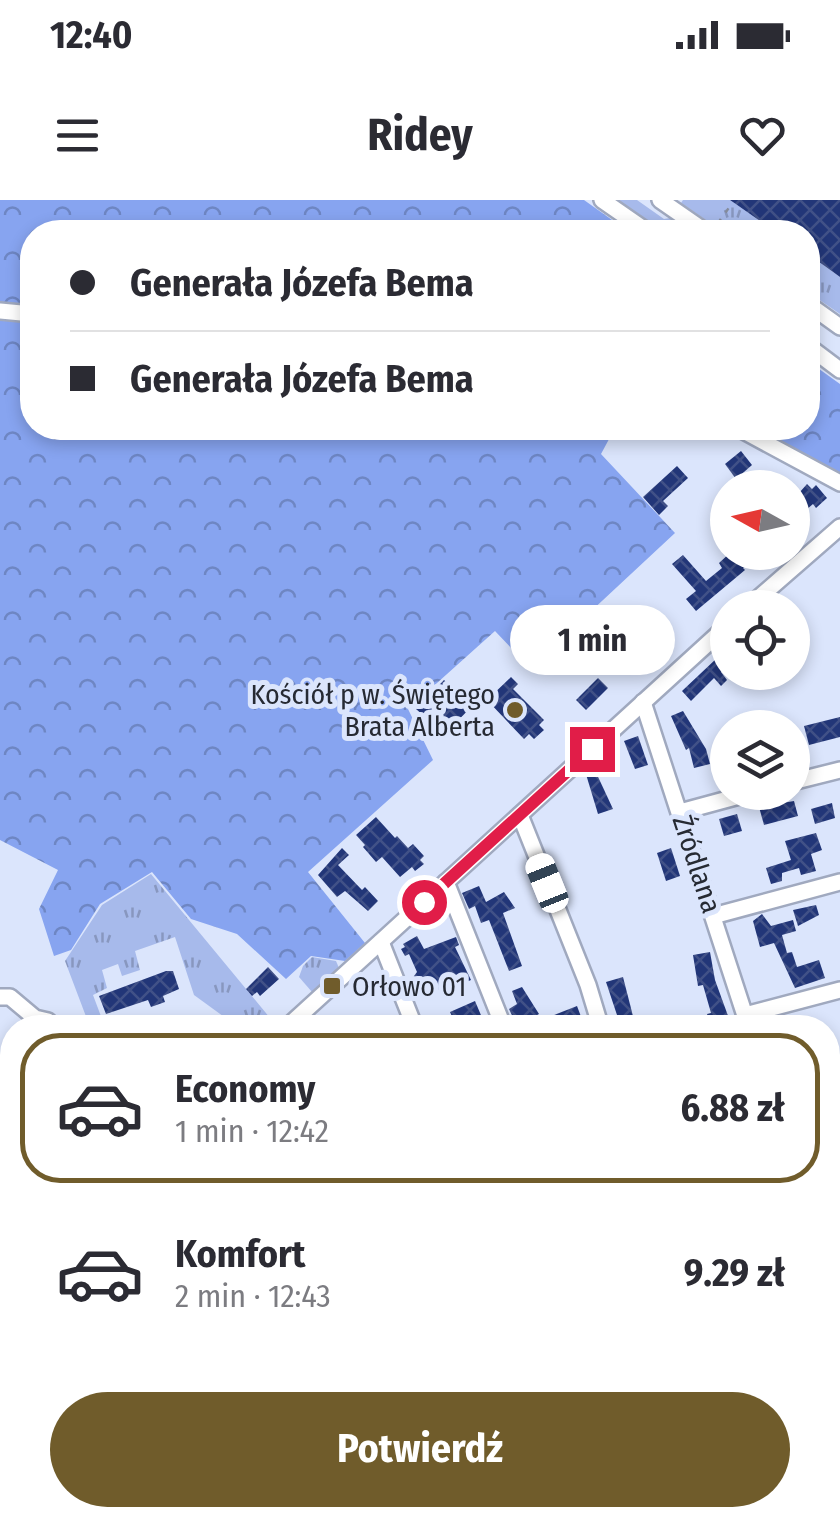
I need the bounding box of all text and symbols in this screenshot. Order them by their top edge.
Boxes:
text: 12:40 [50,12,132,58]
icon: menu [50,108,105,163]
text: Ridey [367,108,473,162]
icon: heart [735,108,790,163]
text: Generała Józefa Bema [130,260,474,306]
text: Generała Józefa Bema [130,356,474,402]
north arrow [710,470,810,570]
map controls [710,470,810,810]
button: locate [710,590,810,690]
callout: 1 min [510,604,674,674]
text: 1 min [558,621,627,659]
place label: Kościół p w. Świętego Brata Alberta [250,678,495,743]
marker: Kościół p w. Świętego Brata Alberta [504,699,526,721]
button: layers [710,710,810,810]
route end [570,727,615,772]
street label: Źródlana [666,811,728,917]
car [522,850,572,916]
route start [402,880,447,925]
place label: Orłowo 01 [352,970,466,1003]
marker: Orłowo 01 [321,975,343,997]
icon: car [55,1063,145,1153]
text: Economy [175,1066,315,1112]
text: 6.88 zł [680,1085,785,1131]
text: 1 min · 12:42 [175,1112,329,1150]
icon: car [55,1228,145,1318]
text: Komfort [175,1231,305,1277]
text: 9.29 zł [684,1250,785,1296]
text: 2 min · 12:43 [175,1277,331,1315]
button: Potwierdź [50,1392,790,1507]

